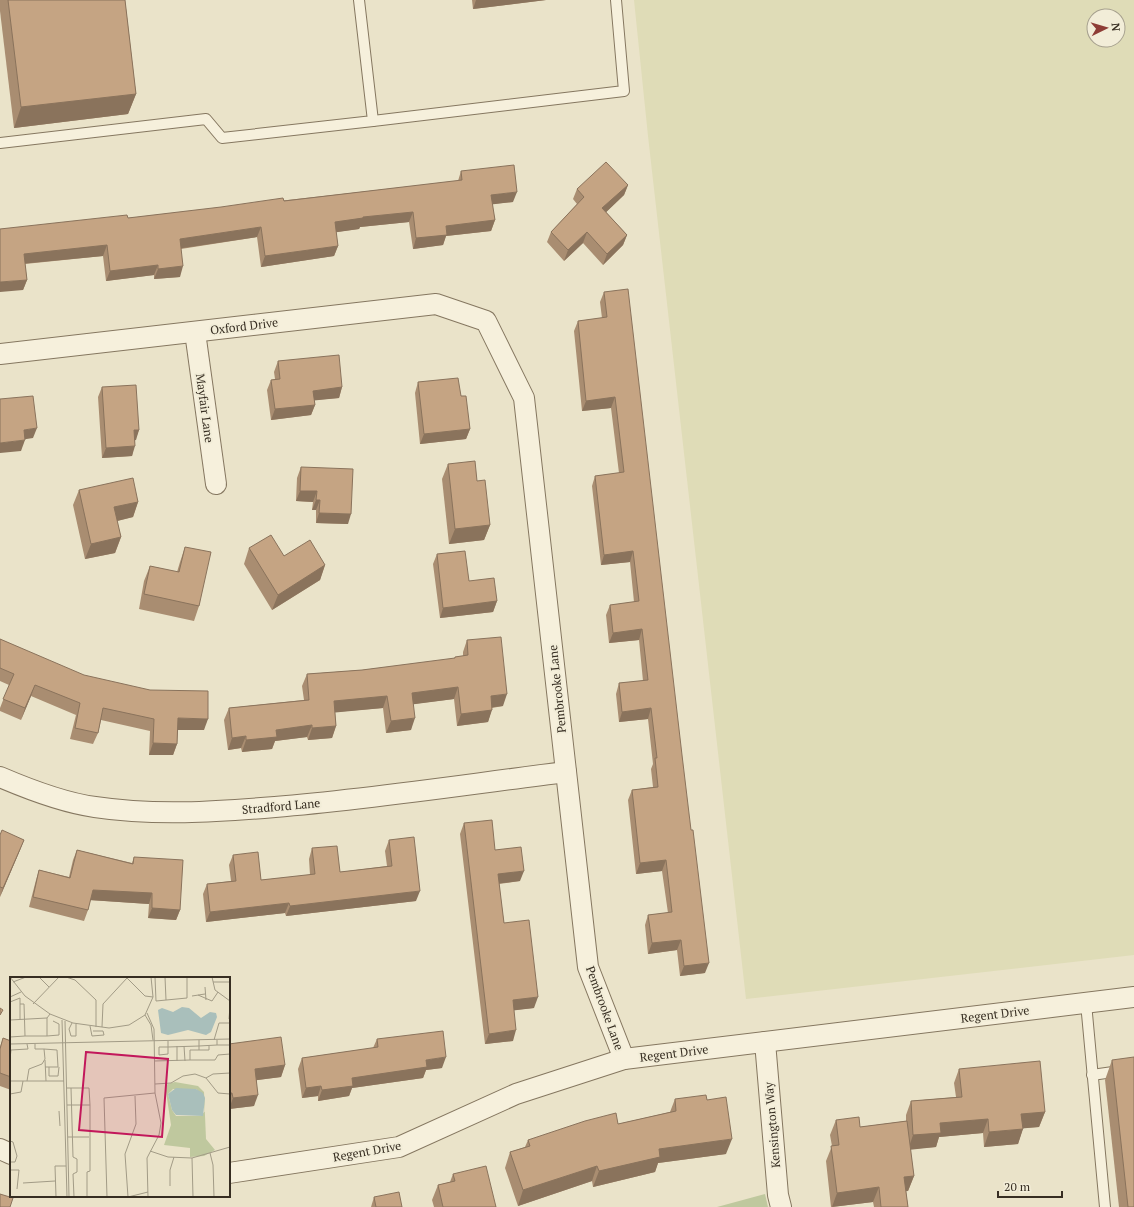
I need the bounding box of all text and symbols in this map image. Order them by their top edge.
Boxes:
north arrow [1086,8,1126,48]
text: N [1109,22,1123,33]
street label: Oxford Drive [209,314,279,338]
street label: Mayfair Lane [193,372,217,444]
street label: Pembrooke Lane [545,644,569,734]
street label: Stradford Lane [241,795,321,817]
street label: Pembrooke Lane [583,964,627,1052]
inset map [10,977,230,1197]
street label: Regent Drive [960,1002,1030,1026]
street label: Regent Drive [639,1041,709,1065]
street label: Kensington Way [761,1080,783,1169]
street label: Regent Drive [332,1138,402,1164]
scale bar [998,1173,1062,1199]
text: 20 m [1004,1179,1031,1194]

